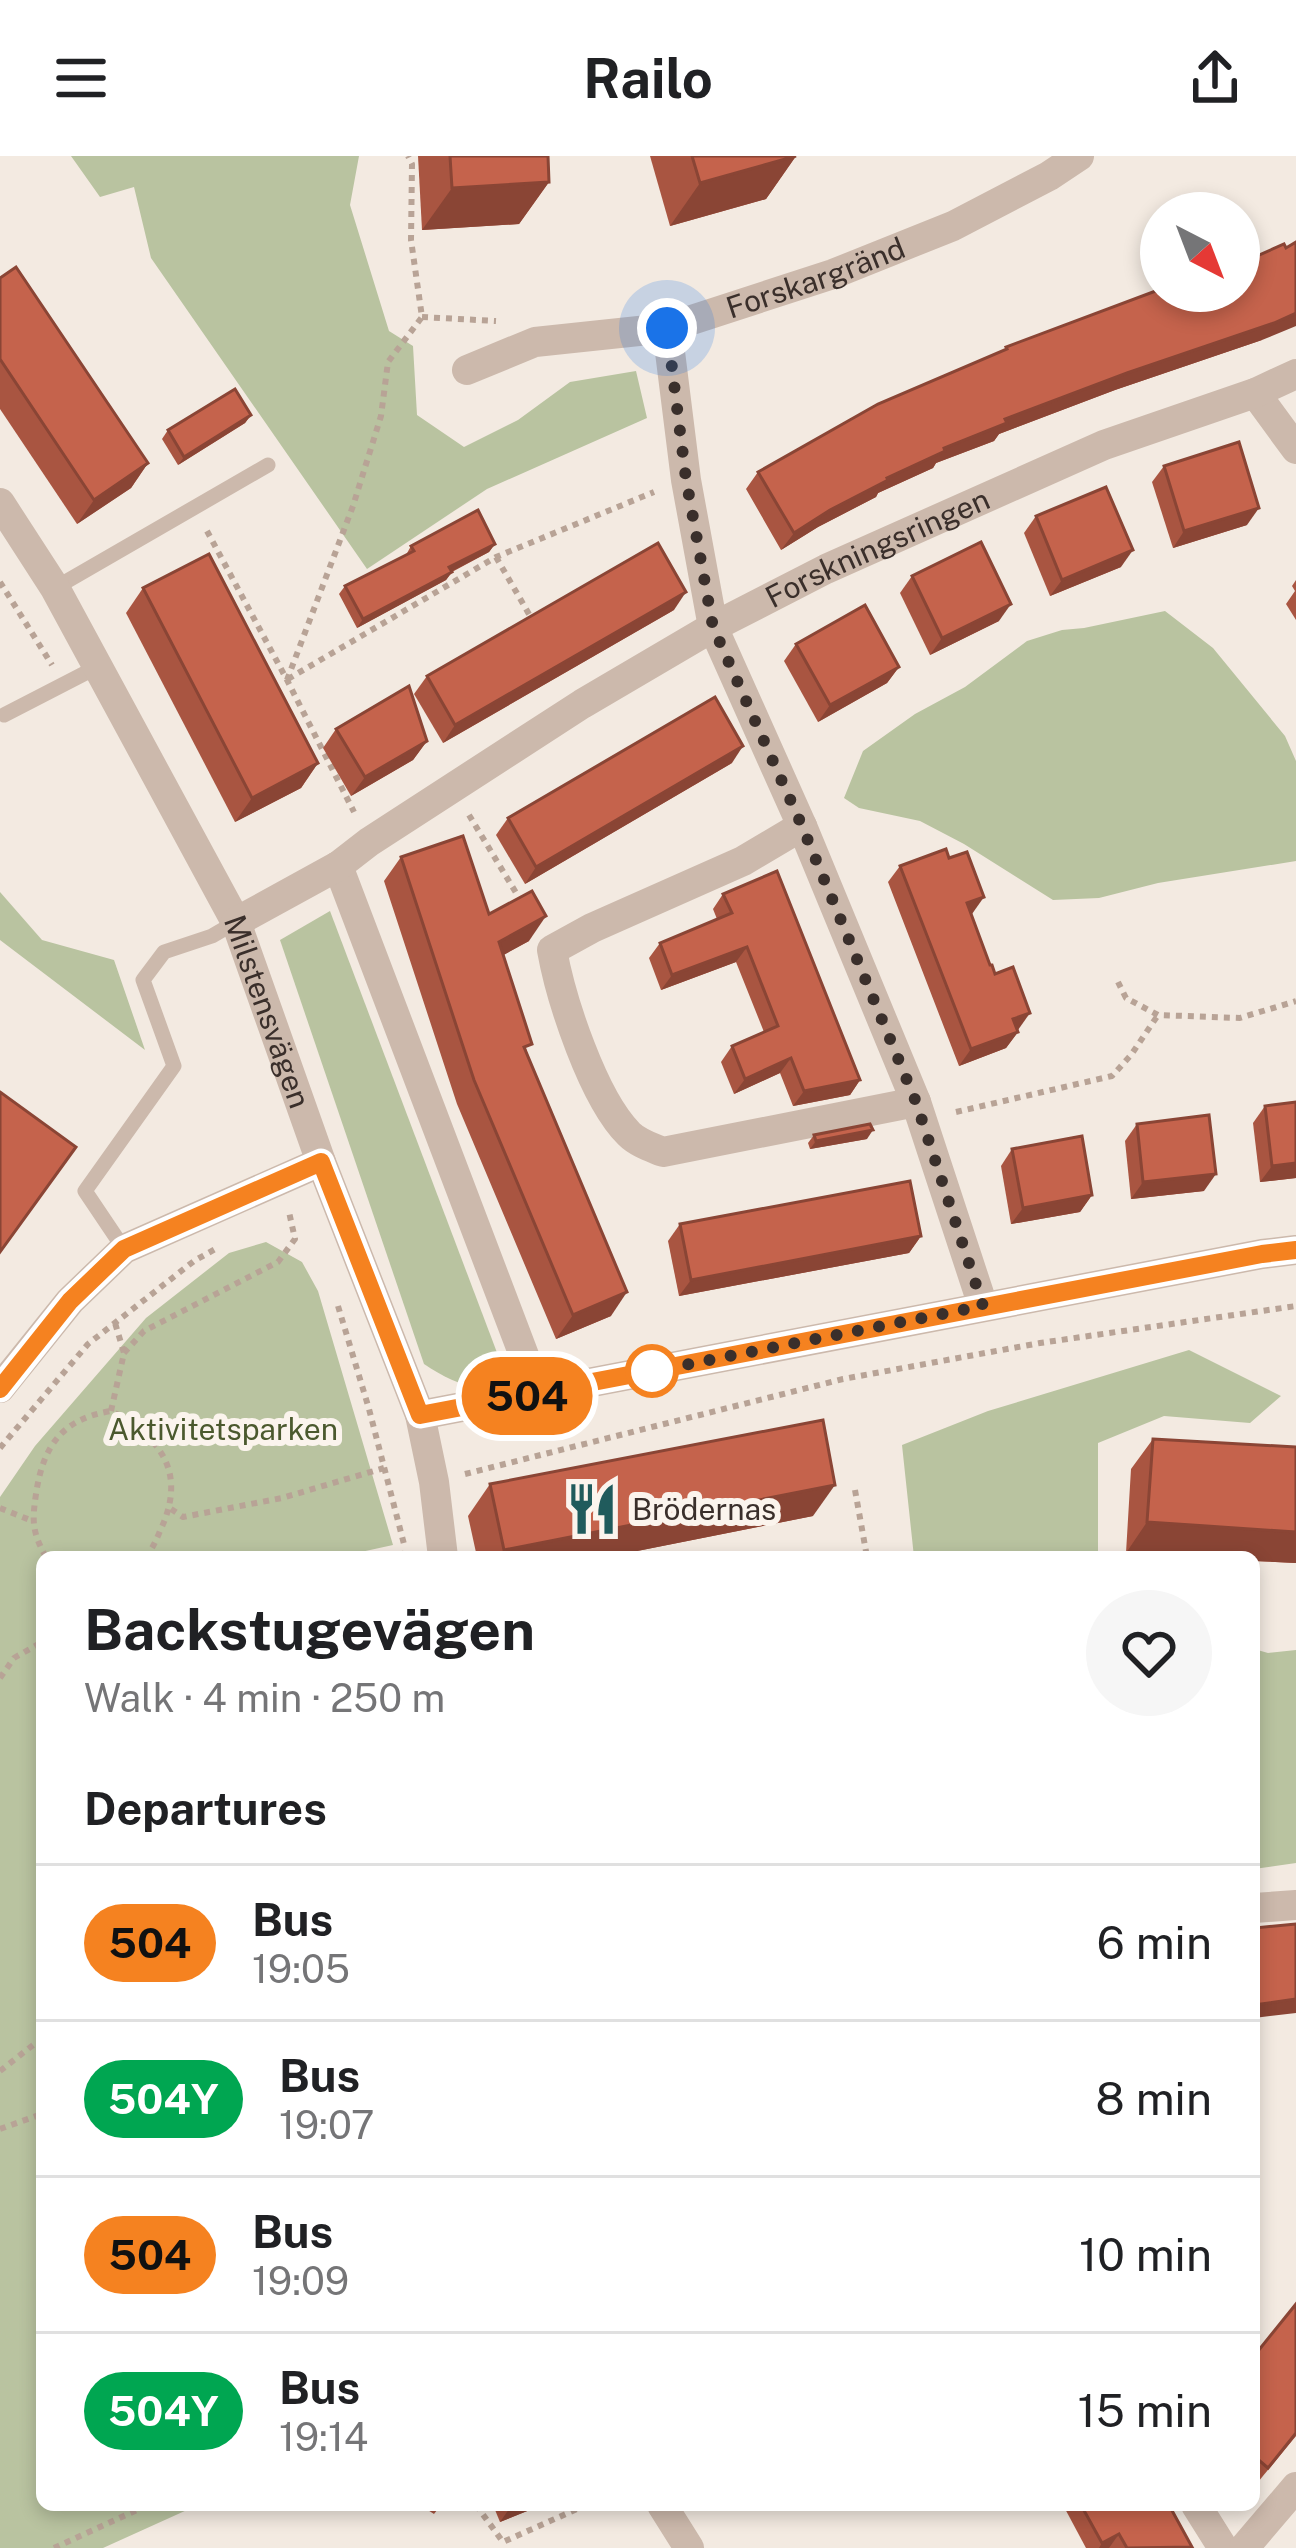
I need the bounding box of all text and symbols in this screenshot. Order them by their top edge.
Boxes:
icon: menu [48,45,114,111]
icon: share [1182,45,1248,111]
text: Railo [583,47,713,110]
north arrow [1140,192,1260,312]
map controls [1140,192,1260,312]
street label: Forskargränd [721,229,910,326]
your location [637,298,697,358]
street label: Forskningsringen [759,480,995,615]
street label: Milstensvägen [217,910,318,1113]
unlabelled marker [627,1346,677,1396]
line badge: 504 [458,1357,596,1435]
text: 504 [486,1371,568,1420]
park label: Aktivitetsparken [108,1411,338,1447]
restaurant icon: Brödernas [563,1480,621,1538]
place label: Brödernas [632,1491,776,1527]
button: heart [1086,1590,1212,1716]
text: Backstugevägen [84,1596,535,1663]
text: Walk · 4 min · 250 m [84,1675,445,1721]
text: Departures [84,1782,327,1835]
text: Bus [252,1893,333,1946]
text: 6 min [1097,1916,1212,1969]
text: 504 [109,1918,191,1967]
text: 19:05 [252,1946,350,1992]
text: Bus [279,2049,360,2102]
text: 8 min [1096,2072,1212,2125]
text: 504Y [108,2074,219,2123]
text: 19:07 [279,2102,374,2148]
text: Bus [252,2205,333,2258]
text: 10 min [1079,2228,1212,2281]
text: 504 [109,2230,191,2279]
text: 19:09 [252,2258,349,2304]
text: Bus [279,2361,360,2414]
text: 15 min [1078,2384,1212,2437]
text: 504Y [108,2386,219,2435]
text: 19:14 [279,2414,368,2460]

